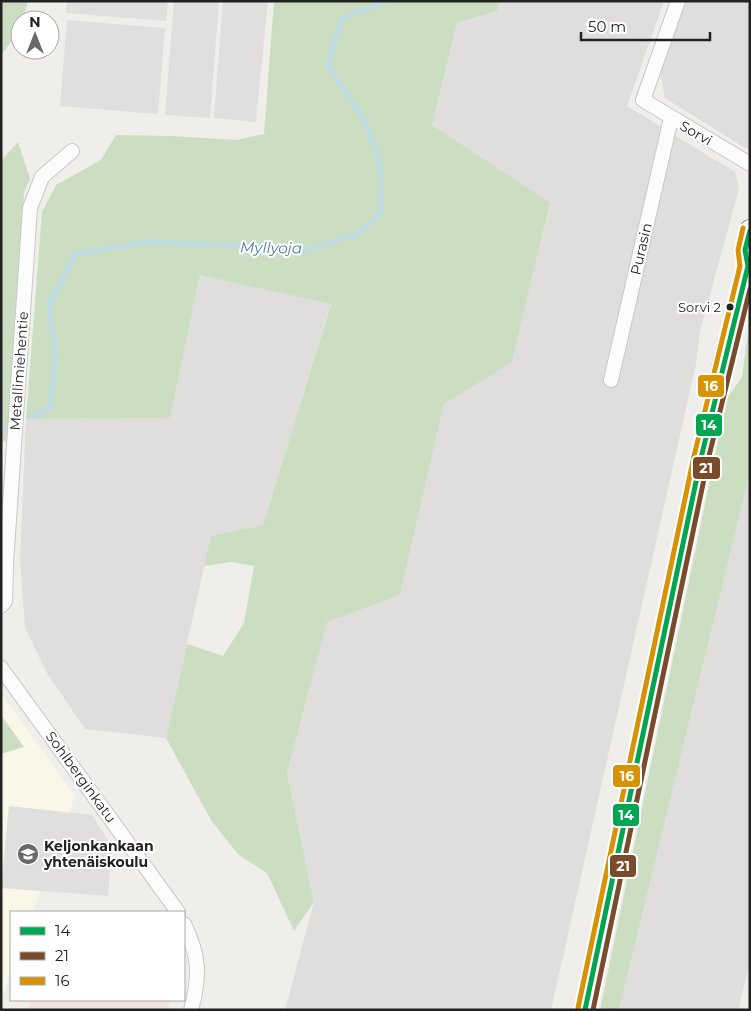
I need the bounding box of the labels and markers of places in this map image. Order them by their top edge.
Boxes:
place label: Sorvi 2 [678,299,721,315]
marker: Sorvi 2 [725,302,735,312]
place label: Keljonkankaan yhtenäiskoulu [43,837,154,871]
school or university icon: Keljonkankaan yhtenäiskoulu [16,842,40,866]

